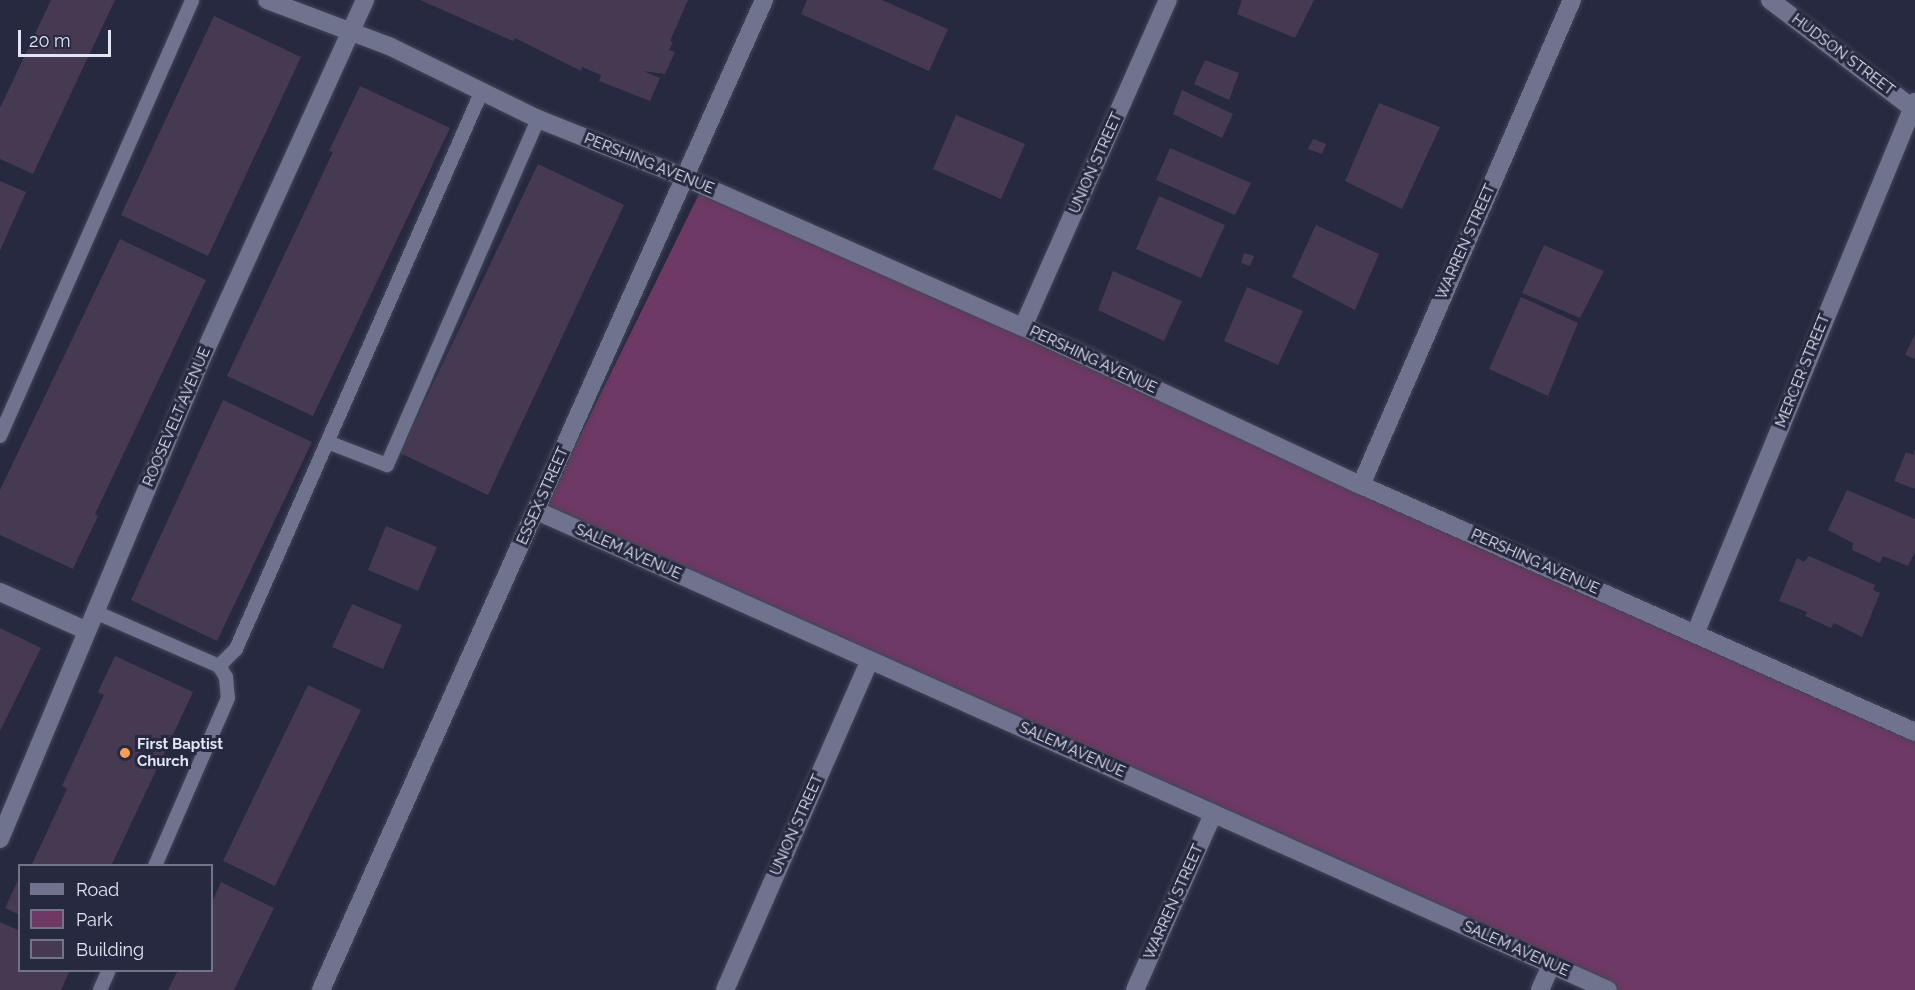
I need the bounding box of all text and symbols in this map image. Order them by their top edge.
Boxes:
street label: HUDSON STREET [1788,10,1898,100]
scale bar [21,18,114,56]
text: 20 m [29,30,71,51]
street label: UNION STREET [1066,110,1126,216]
street label: PERSHING AVENUE [581,130,717,198]
street label: WARREN STREET [1432,181,1500,303]
street label: MERCER STREET [1772,312,1834,430]
street label: PERSHING AVENUE [1026,322,1160,398]
street label: ROOSEVELT AVENUE [139,344,215,490]
street label: ESSEX STREET [513,444,573,548]
street label: SALEM AVENUE [572,520,684,584]
street label: PERSHING AVENUE [1468,526,1602,598]
street label: SALEM AVENUE [1016,718,1128,782]
place label: First Baptist Church [137,735,223,770]
marker: First Baptist Church [118,746,132,760]
street label: UNION STREET [767,772,827,878]
street label: WARREN STREET [1140,841,1208,963]
legend [18,864,213,972]
text: Road [76,879,119,900]
text: Park [76,909,113,930]
street label: SALEM AVENUE [1460,917,1572,981]
text: Building [76,939,144,960]

